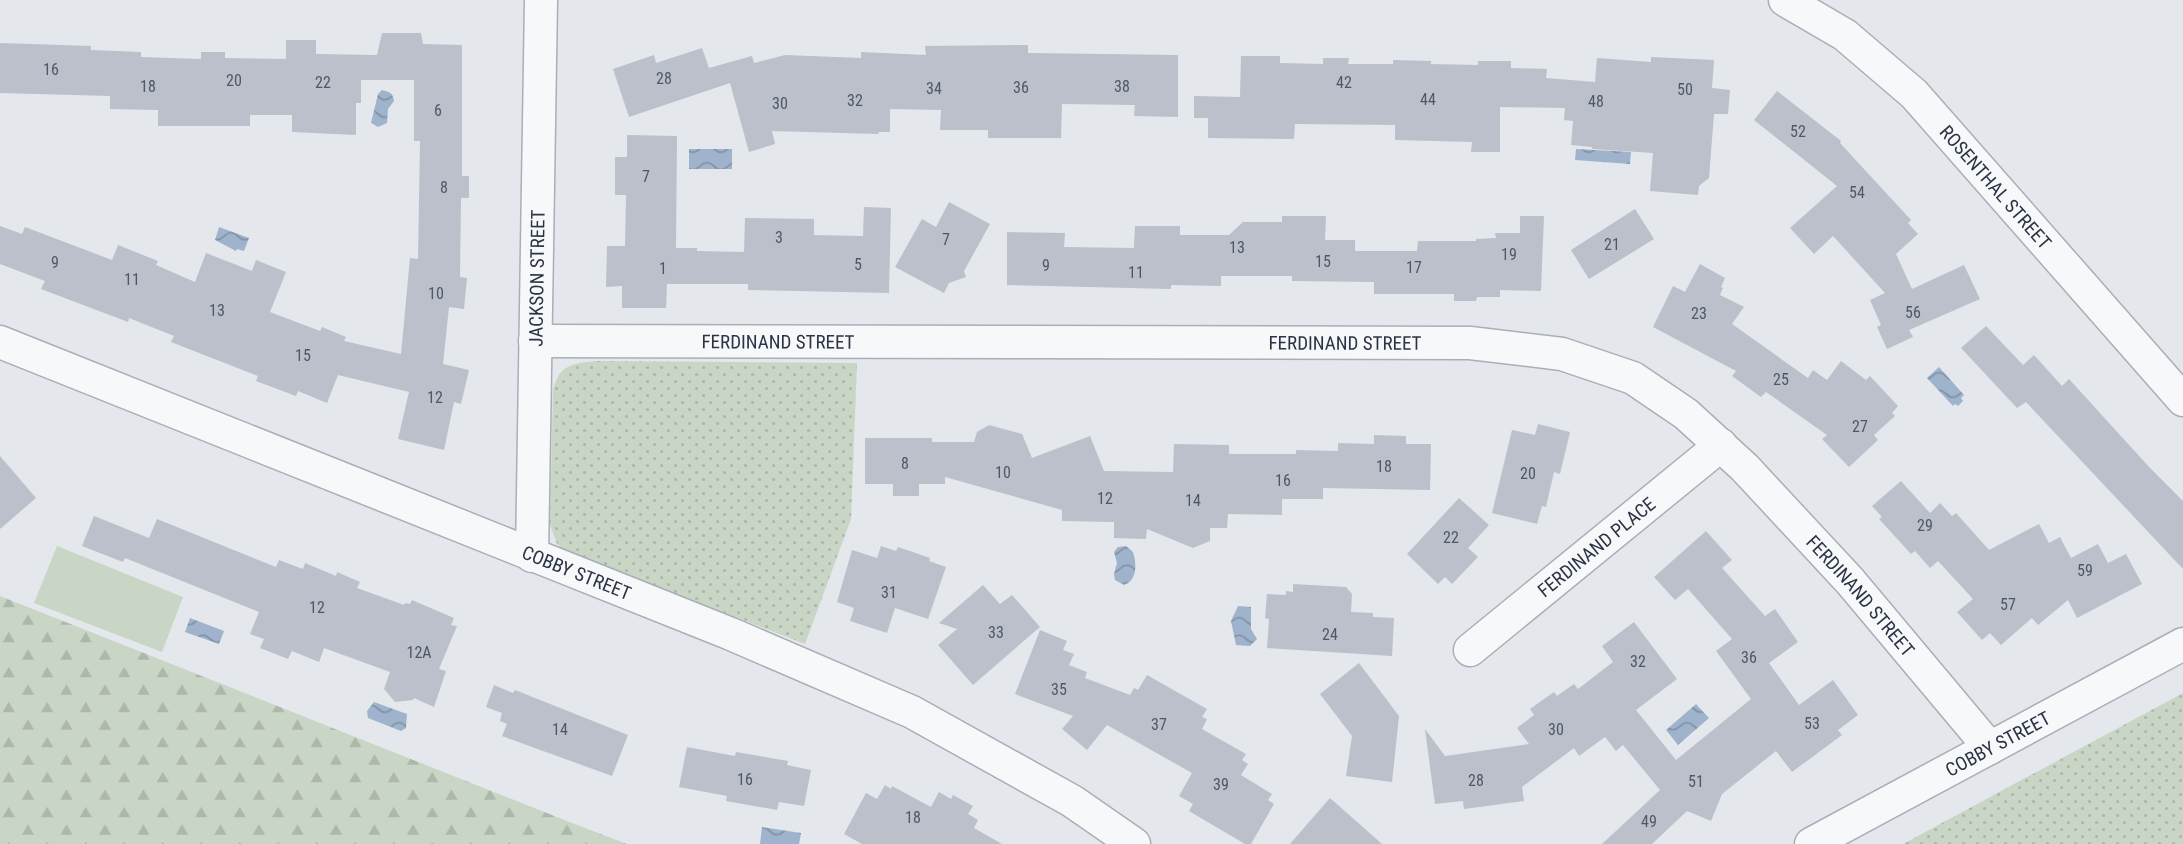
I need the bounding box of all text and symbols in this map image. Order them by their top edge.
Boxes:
house number: 16 [43,60,59,79]
house number: 28 [656,69,672,88]
house number: 20 [226,71,242,90]
house number: 22 [315,73,331,92]
house number: 42 [1336,73,1352,92]
house number: 18 [140,77,156,96]
house number: 38 [1114,77,1130,96]
house number: 36 [1013,78,1029,97]
house number: 34 [926,79,942,98]
house number: 50 [1677,80,1693,99]
house number: 44 [1420,90,1436,109]
house number: 32 [847,91,863,110]
house number: 48 [1588,92,1604,111]
house number: 30 [772,94,788,113]
house number: 6 [434,101,442,120]
street label: ROSENTHAL STREET [1935,121,2056,254]
house number: 52 [1790,122,1806,141]
house number: 7 [642,167,650,186]
house number: 8 [440,178,448,197]
house number: 54 [1849,183,1865,202]
street label: JACKSON STREET [524,209,550,347]
house number: 3 [775,228,783,247]
house number: 7 [942,230,950,249]
house number: 21 [1604,235,1620,254]
house number: 13 [1229,238,1245,257]
house number: 19 [1501,245,1517,264]
house number: 15 [1315,252,1331,271]
house number: 9 [51,253,59,272]
house number: 5 [854,255,862,274]
house number: 9 [1042,256,1050,275]
house number: 17 [1406,258,1422,277]
house number: 1 [659,259,667,278]
house number: 11 [1128,263,1144,282]
house number: 11 [124,270,140,289]
house number: 10 [428,284,444,303]
house number: 13 [209,301,225,320]
house number: 56 [1905,303,1921,322]
house number: 23 [1691,304,1707,323]
street label: FERDINAND STREET [701,330,855,354]
street label: FERDINAND STREET [1268,332,1422,355]
house number: 15 [295,346,311,365]
house number: 25 [1773,370,1789,389]
house number: 12 [427,388,443,407]
house number: 27 [1852,417,1868,436]
house number: 8 [901,454,909,473]
house number: 18 [1376,457,1392,476]
house number: 10 [995,463,1011,482]
house number: 20 [1520,464,1536,483]
house number: 16 [1275,471,1291,490]
house number: 12 [1097,489,1113,508]
house number: 14 [1185,491,1201,510]
street label: FERDINAND PLACE [1533,492,1660,602]
house number: 29 [1917,516,1933,535]
house number: 22 [1443,528,1459,547]
street label: FERDINAND STREET [1801,531,1919,661]
street label: COBBY STREET [519,541,635,605]
house number: 59 [2077,561,2093,580]
house number: 31 [881,583,897,602]
house number: 57 [2000,595,2016,614]
house number: 12 [309,598,325,617]
house number: 33 [988,623,1004,642]
house number: 24 [1322,625,1338,644]
house number: 12A [406,643,432,662]
house number: 36 [1741,648,1757,667]
house number: 32 [1630,652,1646,671]
house number: 35 [1051,680,1067,699]
street label: COBBY STREET [1942,706,2054,782]
house number: 53 [1804,714,1820,733]
house number: 37 [1151,715,1167,734]
house number: 14 [552,720,568,739]
house number: 30 [1548,720,1564,739]
house number: 16 [737,770,753,789]
house number: 28 [1468,771,1484,790]
house number: 51 [1688,772,1704,791]
house number: 39 [1213,775,1229,794]
house number: 18 [905,808,921,827]
house number: 49 [1641,812,1657,831]

